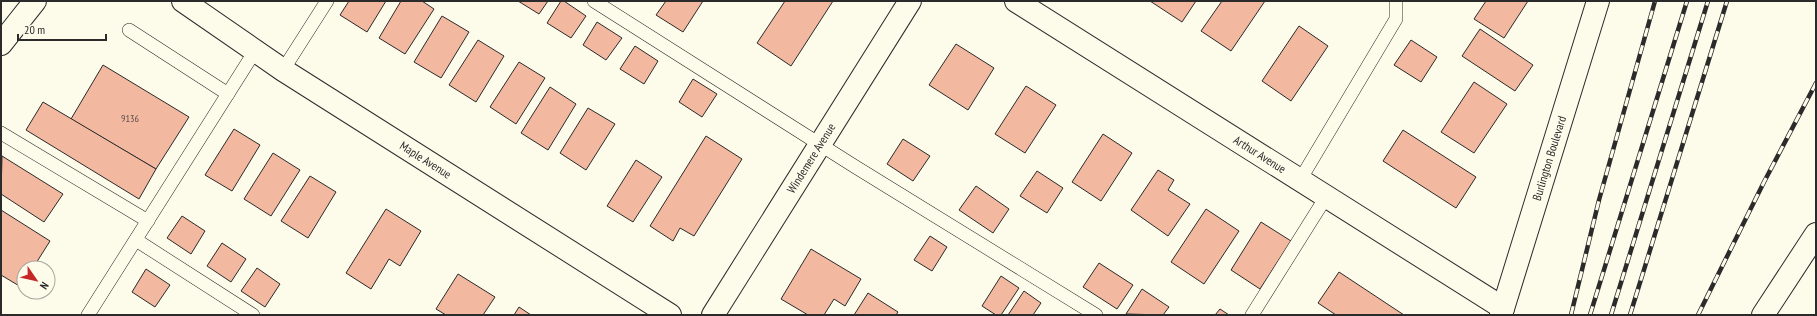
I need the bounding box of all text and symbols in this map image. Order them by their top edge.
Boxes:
scale bar [18,16,106,42]
text: 20 m [24,22,45,37]
house number: 9136 [121,112,140,125]
street label: Burlington Boulevard [1529,114,1569,202]
street label: Windemere Avenue [783,120,838,196]
street label: Arthur Avenue [1231,132,1289,176]
street label: Maple Avenue [397,138,454,182]
north arrow [16,260,56,300]
text: N [37,279,52,292]

